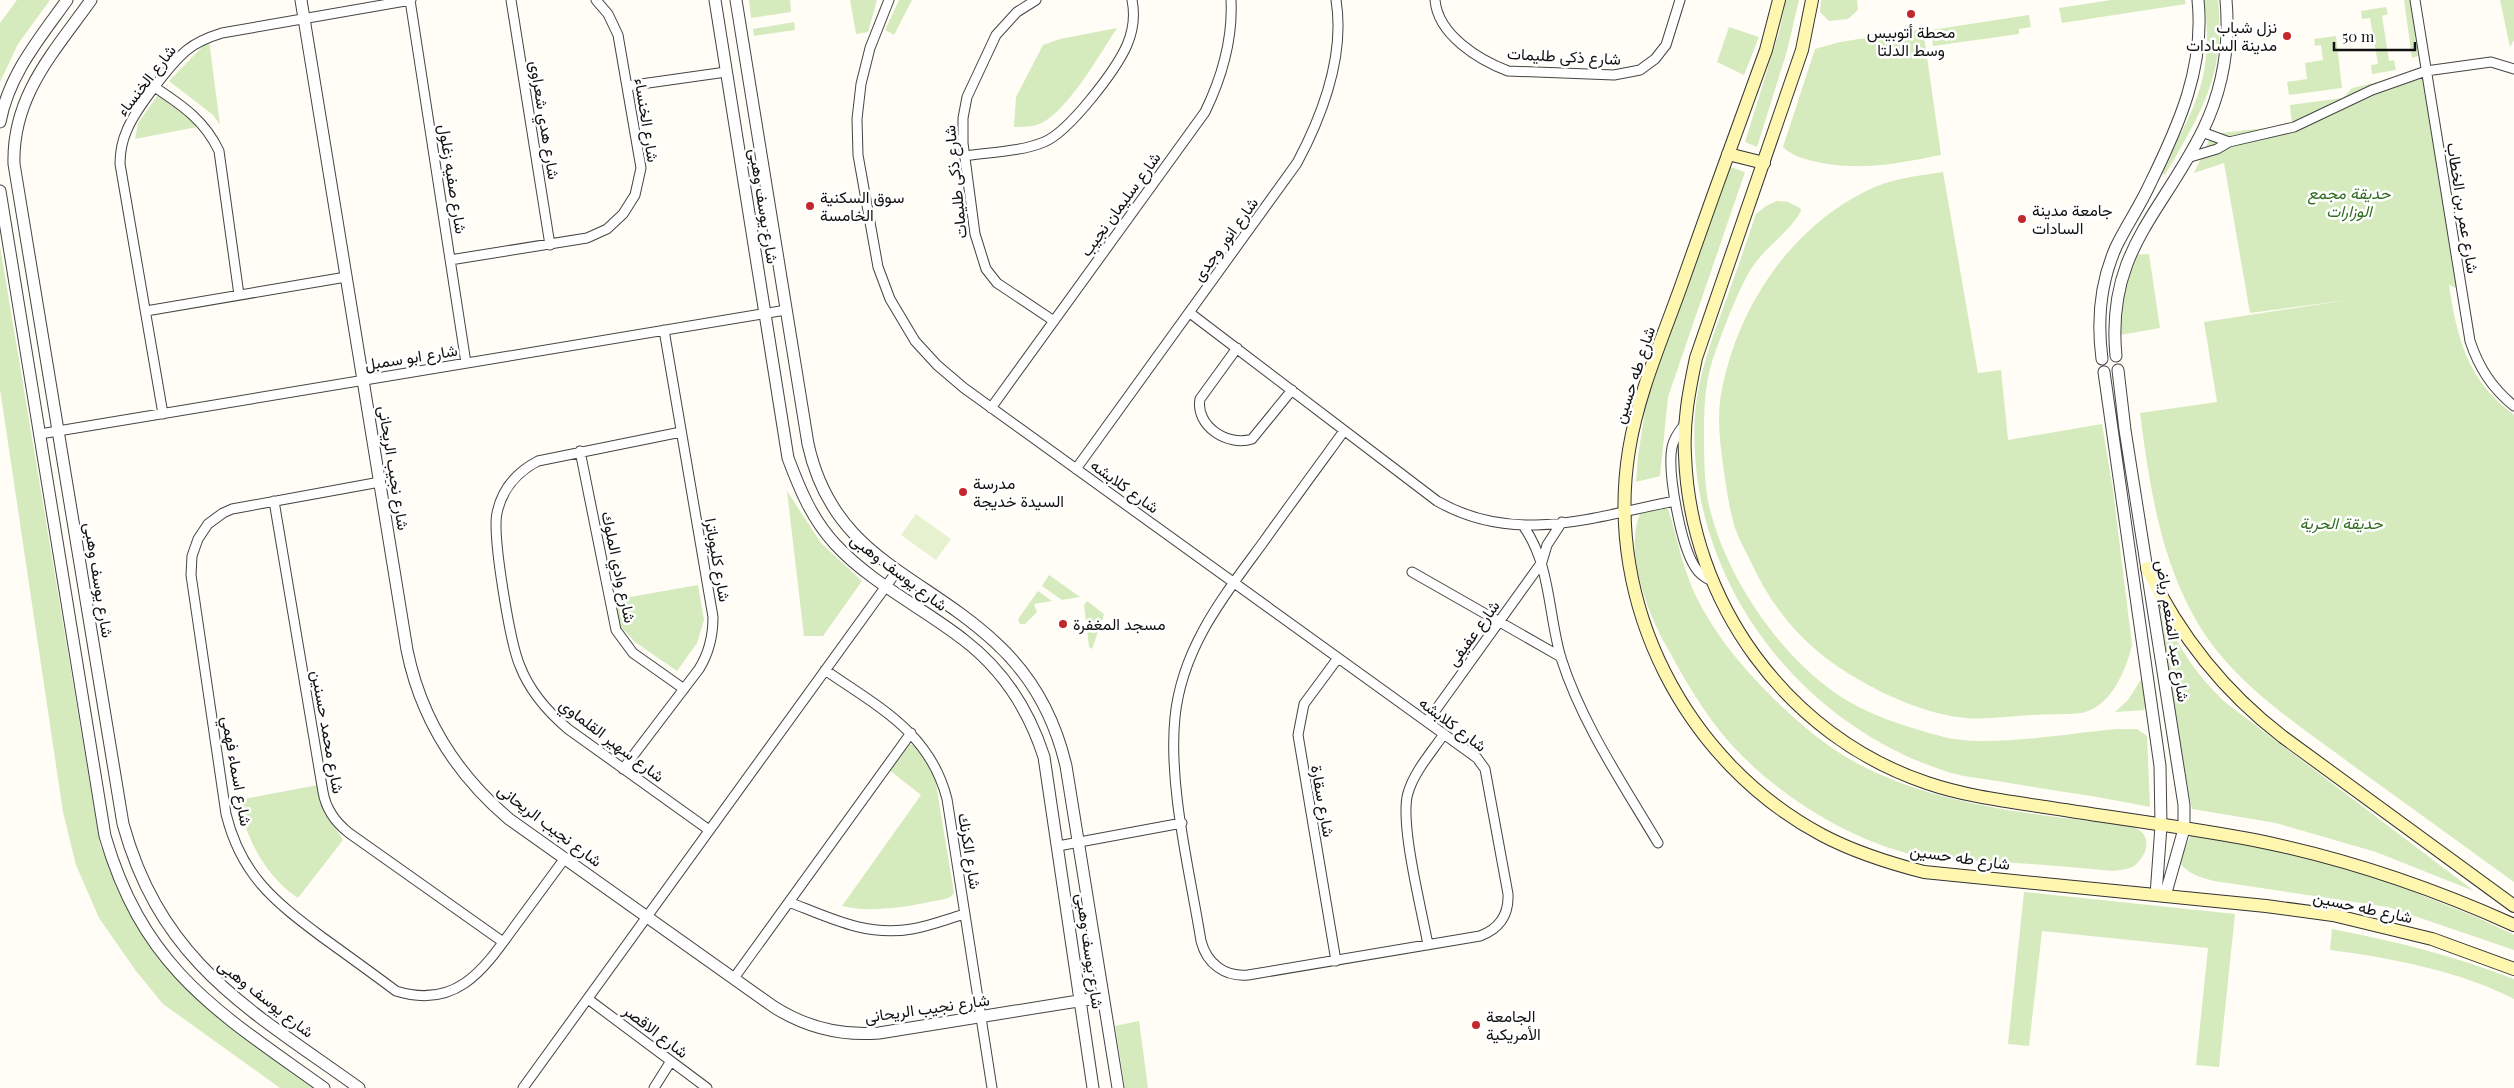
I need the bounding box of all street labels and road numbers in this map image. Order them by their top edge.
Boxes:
street label: شارع الخنساء [111,40,182,121]
street label: شارع ذكى طليمات [1507,42,1621,71]
street label: شارع هدي شعراوى [522,59,565,181]
street label: شارع الخنساء [629,76,665,164]
street label: شارع صفيه زغلول [432,123,473,236]
street label: شارع ذكى طليمات [938,124,973,240]
street label: شارع عمر بن الخطاب [2441,141,2484,275]
street label: شارع يوسف وهبى [743,147,784,265]
street label: شارع سليمان نجيب [1075,147,1166,261]
street label: شارع انور وجدى [1187,193,1264,286]
street label: شارع طه حسين [1608,324,1661,427]
street label: شارع ابو سمبل [363,339,459,376]
street label: شارع نجيب الريحانى [372,404,415,532]
street label: شارع كلابشه [1086,454,1164,519]
street label: شارع وادي الملوك [593,509,642,626]
street label: شارع كليوباترا [699,516,736,604]
street label: شارع يوسف وهبى [78,521,119,639]
street label: شارع يوسف وهبى [845,528,952,617]
street label: شارع عبد المنعم رياض [2150,558,2195,704]
street label: شارع عفيفى [1442,596,1505,671]
street label: شارع محمد حسنين [305,669,350,796]
street label: شارع كلابشه [1414,691,1491,757]
street label: شارع سهير القلماوي [553,693,669,789]
street label: شارع اسماء فهمي [214,714,258,828]
street label: شارع سقارة [1305,763,1340,839]
street label: شارع نجيب الريحانى [493,778,607,872]
street label: شارع الكرنك [952,811,987,891]
street label: شارع طه حسين [1908,839,2012,876]
street label: شارع طه حسين [2311,886,2415,929]
street label: شارع يوسف وهبى [1070,892,1109,1010]
street label: شارع يوسف وهبى [213,954,319,1043]
street label: شارع نجيب الريحانى [863,988,991,1029]
street label: شارع الاقصر [618,999,693,1064]

